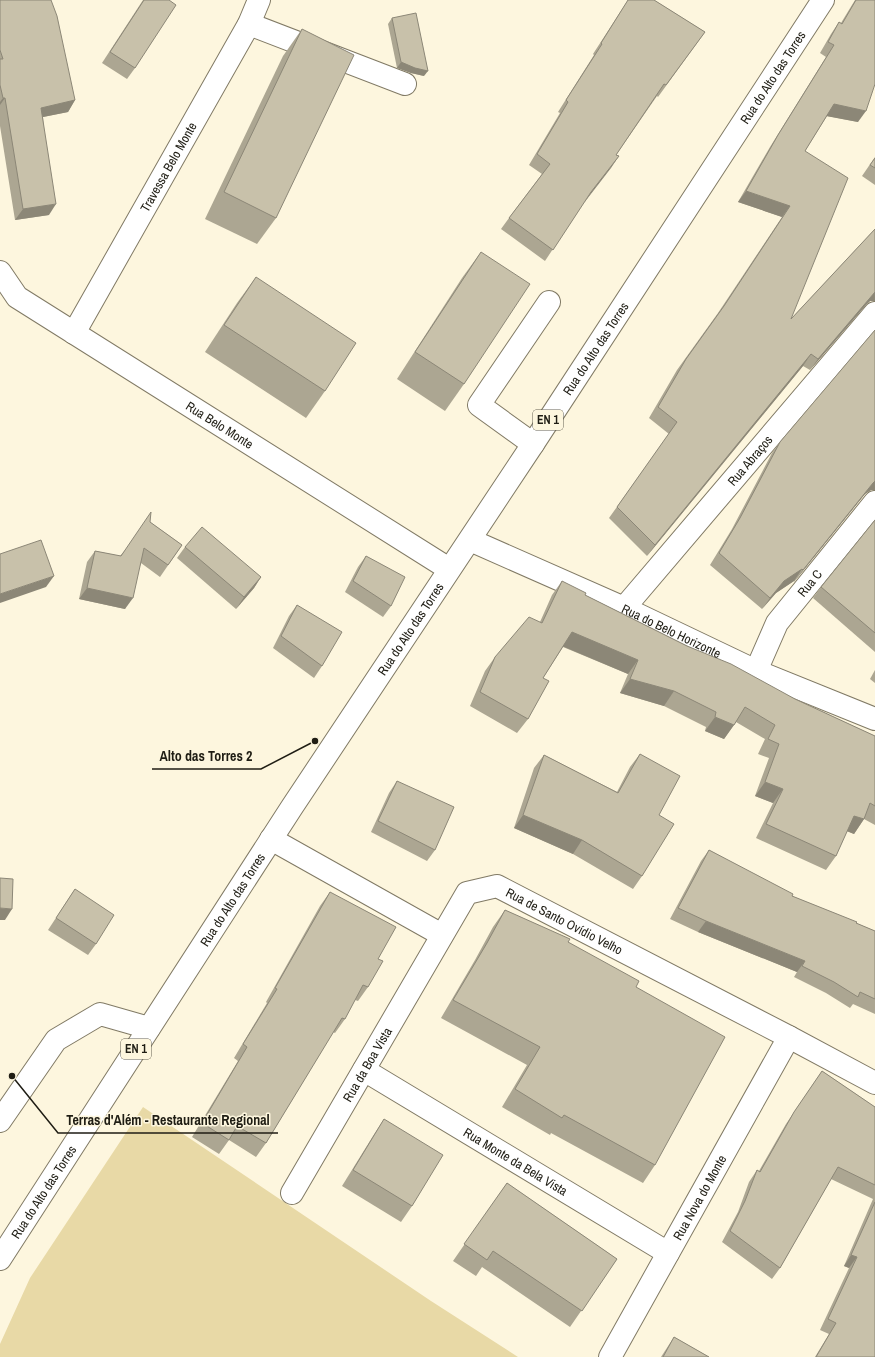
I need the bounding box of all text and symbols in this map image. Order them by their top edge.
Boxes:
street label: Rua do Alto das Torres [736,27,809,127]
street label: Travessa Belo Monte [136,119,200,215]
street label: Rua do Alto das Torres [559,299,632,398]
street label: Rua Belo Monte [183,397,257,452]
road number: EN 1 [533,410,563,430]
street label: Rua Abraços [723,431,776,489]
street label: Rua C [793,566,826,600]
street label: Rua do Alto das Torres [373,579,447,678]
street label: Rua do Belo Horizonte [619,600,724,662]
callout: Alto das Torres 2 [152,743,261,769]
text: Alto das Torres 2 [160,747,252,765]
street label: Rua do Alto das Torres [196,850,269,949]
street label: Rua de Santo Ovídio Velho [503,884,626,958]
street label: Rua da Boa Vista [339,1024,395,1105]
road number: EN 1 [121,1039,151,1059]
callout: Terras d'Além - Restaurante Regional [58,1107,278,1133]
text: Terras d'Além - Restaurante Regional [66,1111,270,1129]
street label: Rua Monte da Bela Vista [460,1123,571,1199]
street label: Rua do Alto das Torres [7,1142,80,1242]
street label: Rua Nova do Monte [669,1152,730,1243]

